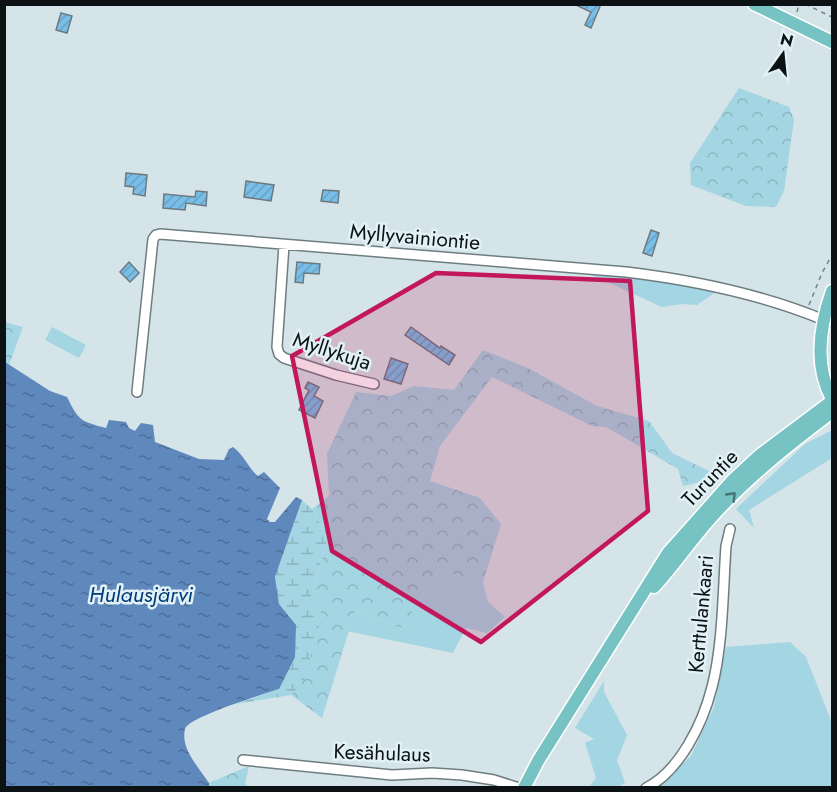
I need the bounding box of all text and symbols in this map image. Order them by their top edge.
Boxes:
north arrow [753,24,813,84]
text: N [778,27,796,53]
street label: Myllyvainiontie [349,216,482,258]
street label: Myllykuja [289,324,375,378]
street label: Turuntie [675,442,745,513]
one-way arrow [725,492,736,503]
street label: Kerttulankaari [681,554,721,674]
water label: Hulausjärvi [89,578,193,610]
street label: Kesähulaus [333,736,431,770]

